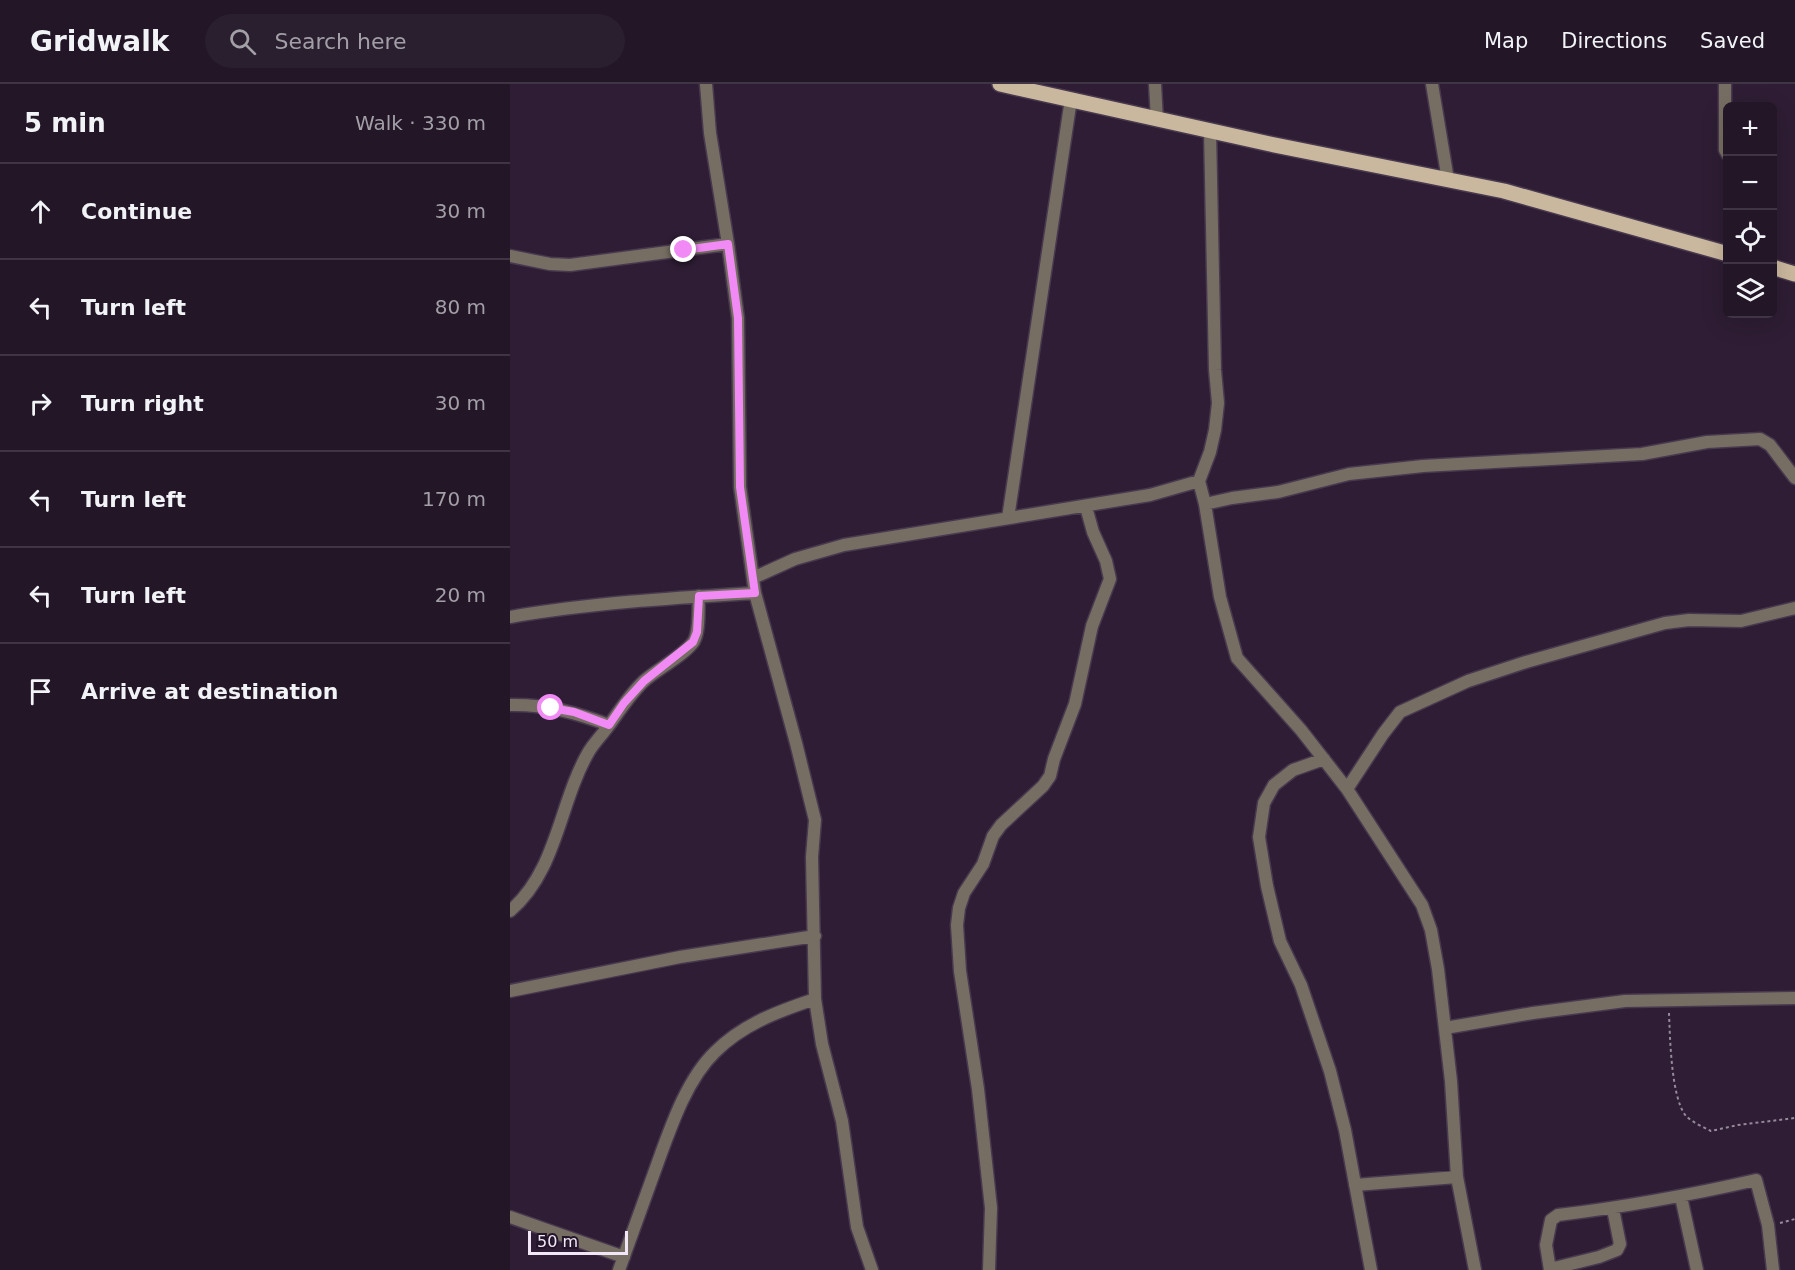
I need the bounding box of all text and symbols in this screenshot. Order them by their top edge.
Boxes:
search box [205,14,625,68]
text: Gridwalk [30,25,169,58]
icon: search [226,25,259,58]
text: Search here [274,29,407,54]
text: Map [1484,29,1528,53]
text: Directions [1561,29,1667,53]
text: Saved [1700,29,1765,53]
map controls [1723,102,1777,318]
button: + [1723,102,1777,156]
text: 5 min [24,108,106,138]
text: Walk · 330 m [355,111,486,135]
button: − [1723,156,1777,210]
icon: ahead [24,195,57,228]
text: Continue [81,199,192,224]
text: 30 m [435,199,486,223]
button: locate [1723,210,1777,264]
route end [670,236,696,262]
button: layers [1723,264,1777,318]
icon: left [24,291,57,324]
text: Turn left [81,295,186,320]
text: 80 m [435,295,486,319]
icon: right [24,387,57,420]
text: Turn right [81,391,204,416]
text: 30 m [435,391,486,415]
icon: left [24,483,57,516]
text: Turn left [81,487,186,512]
text: 170 m [422,487,486,511]
icon: left [24,579,57,612]
text: Turn left [81,583,186,608]
text: 20 m [435,583,486,607]
icon: arrive [24,675,57,708]
text: Arrive at destination [81,679,338,704]
route start [537,694,563,720]
scale bar [528,1228,628,1256]
text: 50 m [537,1232,578,1251]

